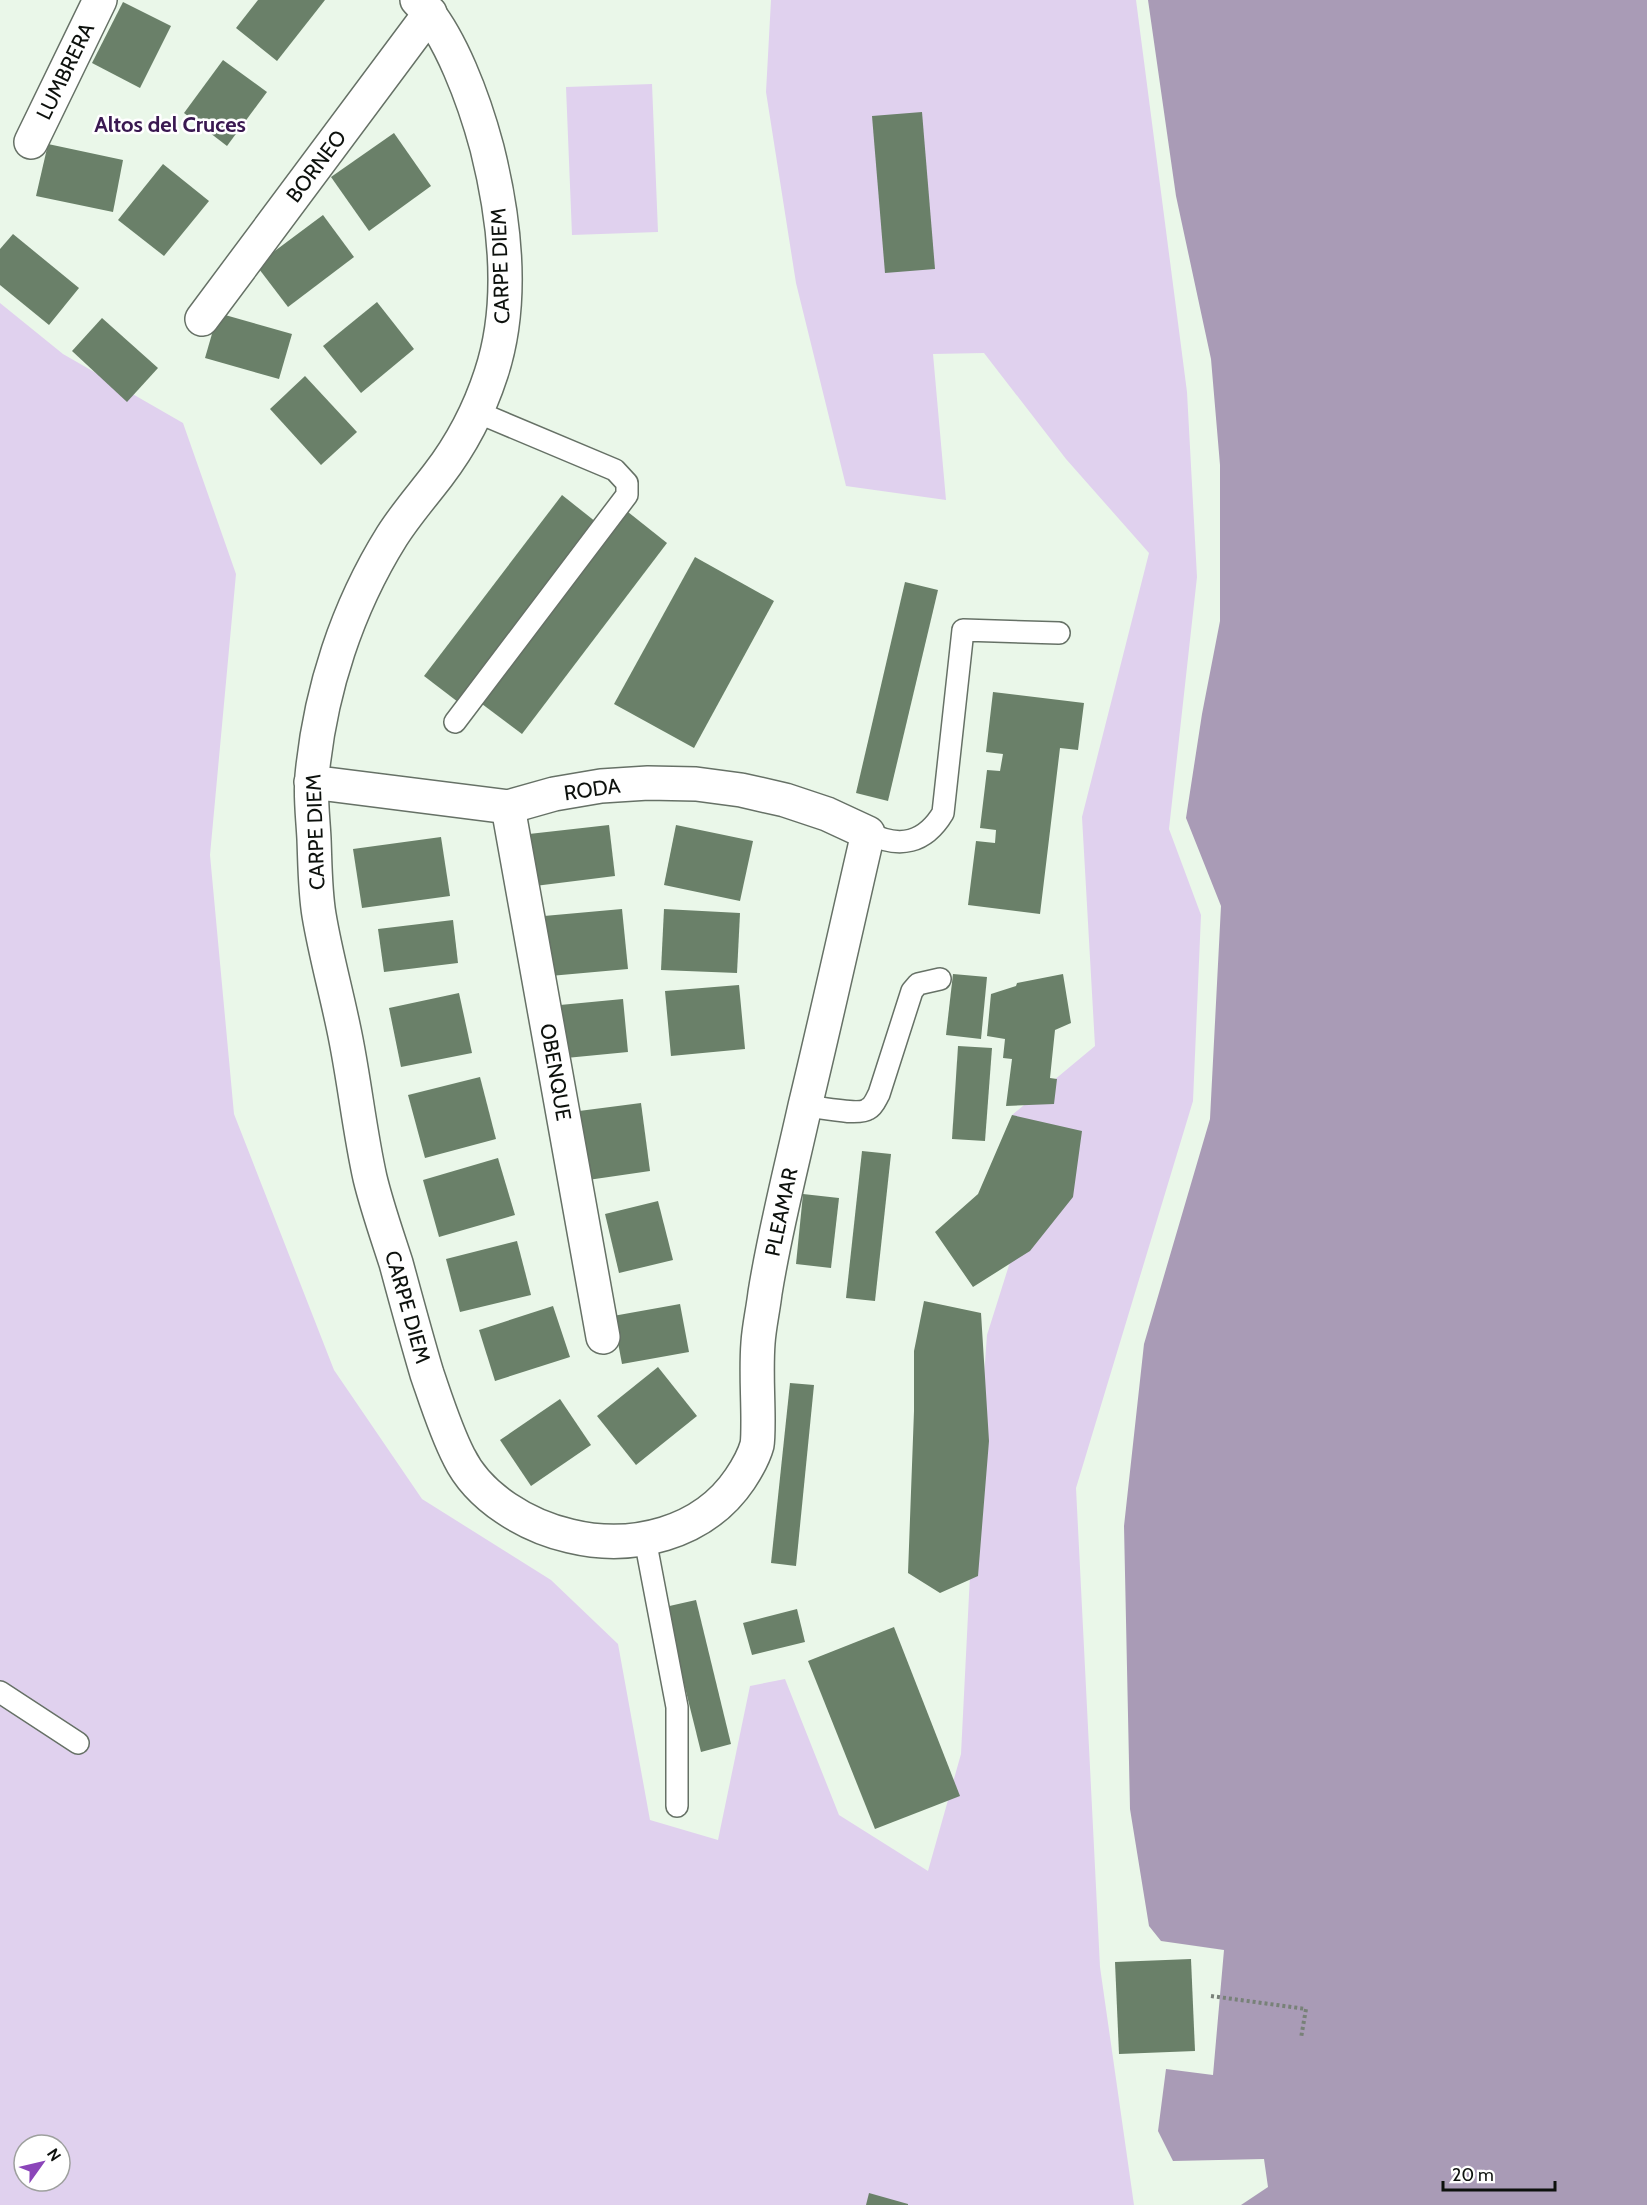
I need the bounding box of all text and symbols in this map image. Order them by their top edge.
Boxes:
street label: LUMBRERA [31,18,99,123]
district label: Altos del Cruces [94,111,246,138]
street label: BORNEO [281,125,351,207]
street label: CARPE DIEM [485,207,515,325]
street label: CARPE DIEM [300,773,330,891]
street label: RODA [562,773,622,805]
street label: OBENQUE [535,1022,577,1122]
street label: PLEAMAR [759,1165,803,1259]
street label: CARPE DIEM [380,1248,436,1366]
north arrow [12,2133,72,2193]
text: N [43,2145,65,2165]
scale bar [1443,2154,1556,2192]
text: 20 m [1452,2164,1494,2186]

